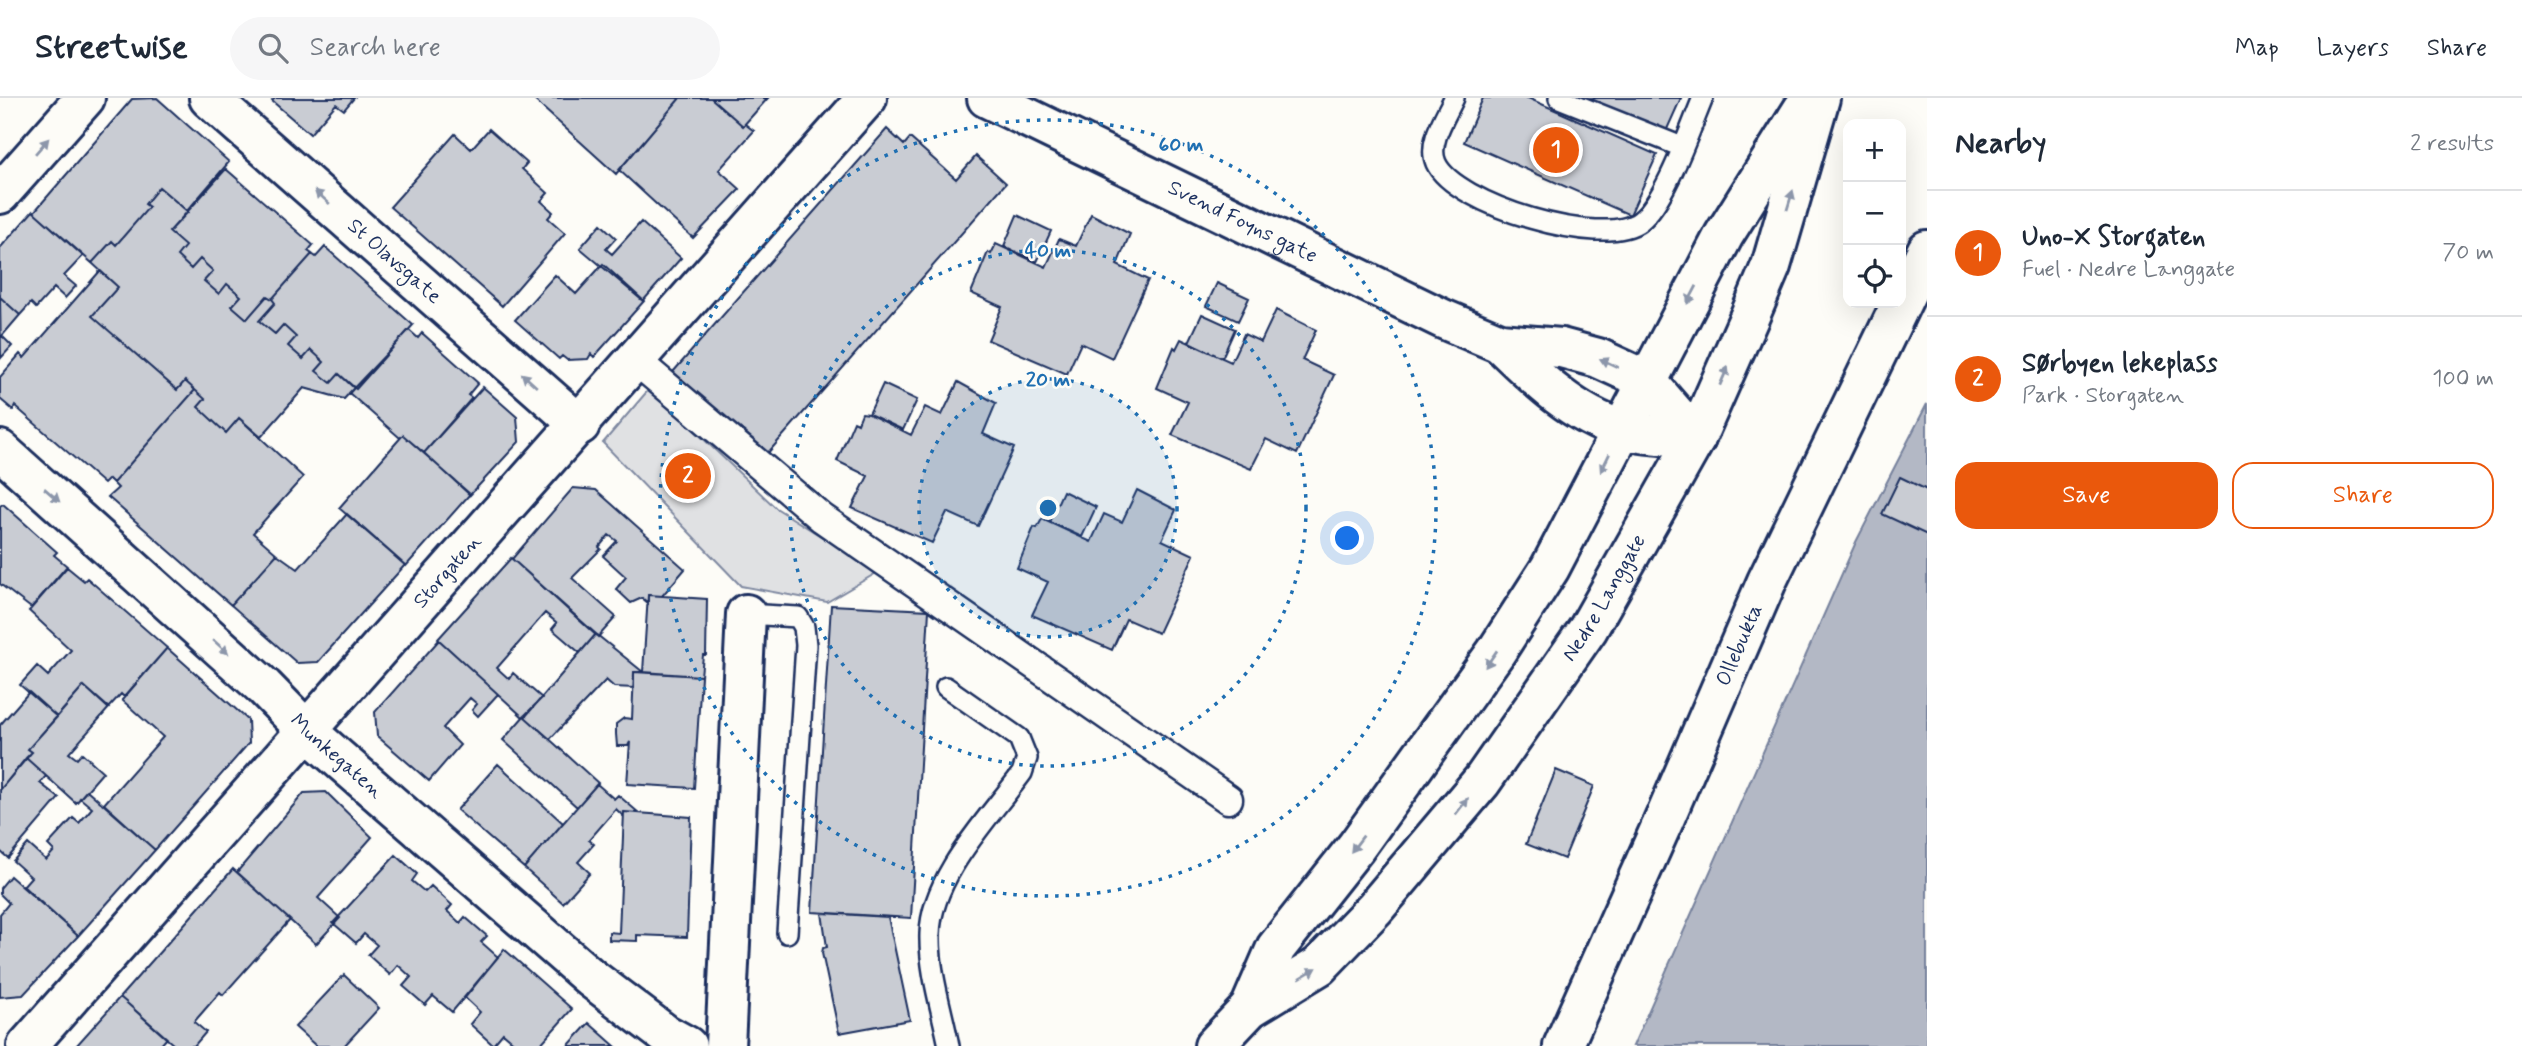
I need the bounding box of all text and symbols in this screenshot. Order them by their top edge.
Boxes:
search box [230,17,720,80]
text: Streetwise [35,26,188,70]
icon: search [254,29,292,67]
text: Search here [310,31,441,65]
text: Map [2235,33,2279,64]
text: Layers [2317,33,2389,64]
text: Share [2427,33,2487,64]
map controls [1843,119,1906,308]
button: + [1843,119,1906,182]
pin: 1 [1533,124,1579,176]
text: Nearby [1955,124,2046,163]
text: 2 results [2410,129,2494,159]
text: 60 m [1158,131,1204,159]
one-way arrow [34,138,50,155]
street label: Svend Foyns gate [1163,174,1322,270]
button: − [1843,182,1906,245]
one-way arrow [313,189,331,205]
one-way arrow [1786,189,1796,210]
street label: St Olavsgate [341,212,447,310]
text: Uno-X Storgaten [2022,221,2205,255]
text: 40 m [1025,237,1072,265]
text: 1 [1973,238,1983,268]
text: 70 m [2442,238,2494,268]
button: locate [1843,245,1906,308]
text: Fuel · Nedre Langgate [2022,255,2235,285]
one-way arrow [1686,285,1698,305]
text: Sørbyen lekeplass [2022,347,2217,381]
one-way arrow [1599,357,1619,369]
text: 2 [1972,364,1984,394]
text: 100 m [2432,364,2494,394]
one-way arrow [1719,365,1730,386]
text: 20 m [1026,366,1071,394]
one-way arrow [520,373,537,388]
text: Park · Storgaten [2022,381,2184,411]
pin: 2 [665,450,711,502]
one-way arrow [1599,453,1610,473]
button: Save [1955,462,2218,529]
button: Share [2232,462,2494,529]
one-way arrow [43,487,60,502]
centre of rings [1036,496,1060,520]
your location [1330,521,1364,555]
street label: Storgaten [407,528,488,614]
street label: Nedre Langgate [1555,529,1653,667]
street label: Ollebukta [1709,600,1769,690]
one-way arrow [212,639,230,655]
one-way arrow [1484,650,1498,668]
street label: Munkegaten [284,708,389,805]
one-way arrow [1455,797,1470,815]
one-way arrow [1351,835,1365,853]
one-way arrow [1299,966,1318,979]

